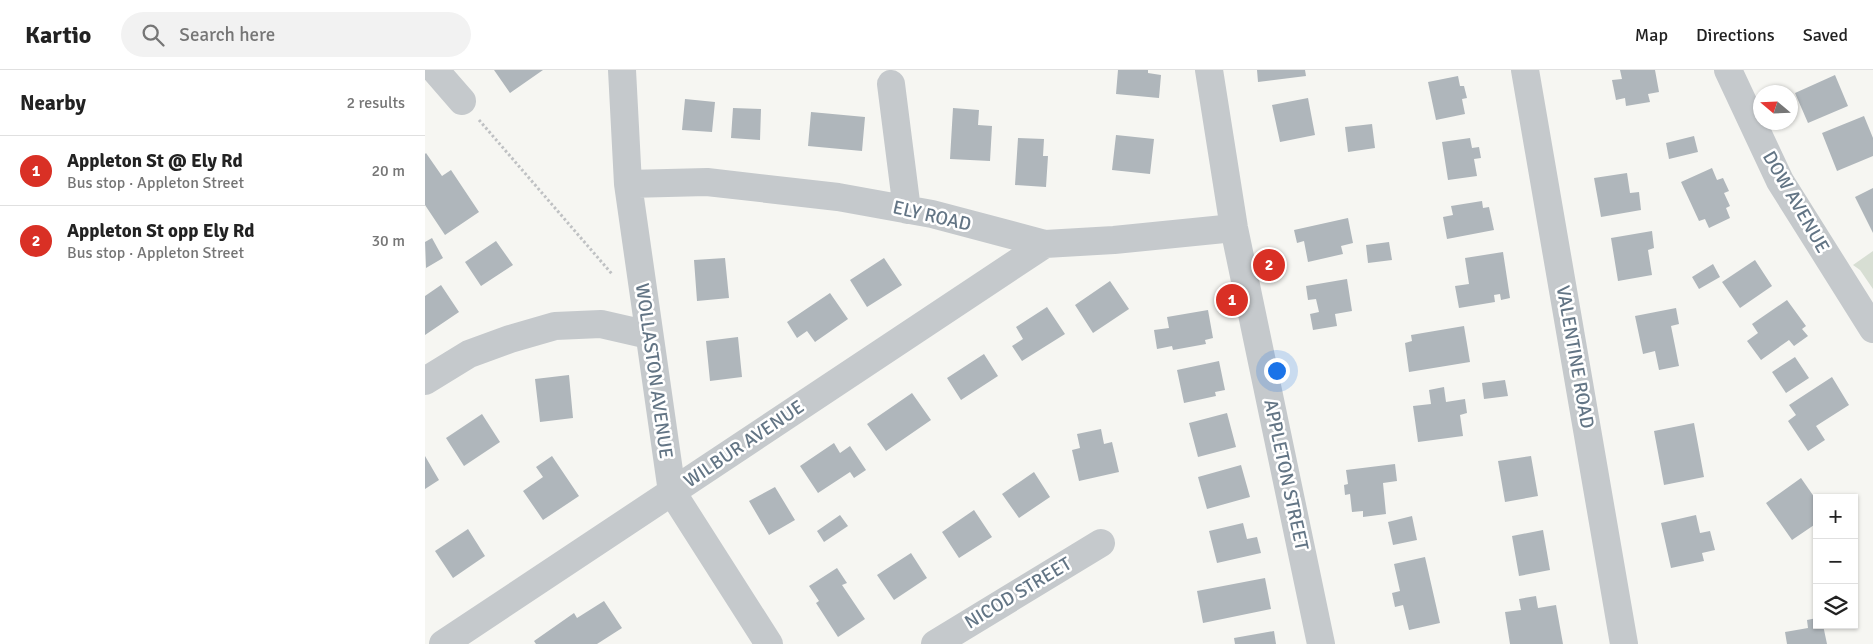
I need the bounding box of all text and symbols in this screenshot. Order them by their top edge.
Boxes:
search box [121,12,471,57]
text: Kartio [25,20,91,50]
icon: search [139,21,167,49]
text: Search here [179,23,275,47]
text: Map [1635,24,1668,46]
text: Directions [1696,24,1775,46]
text: Saved [1803,24,1848,46]
north arrow [1753,85,1798,130]
text: Nearby [20,90,86,116]
text: 2 results [346,93,405,113]
street label: DOW AVENUE [1757,147,1835,257]
text: Appleton St @ Ely Rd [67,149,243,173]
text: 1 [32,161,40,181]
text: 20 m [371,161,405,181]
text: Bus stop · Appleton Street [67,173,244,193]
street label: ELY ROAD [890,195,974,237]
text: Appleton St opp Ely Rd [67,219,255,243]
text: 2 [32,231,40,251]
text: 30 m [371,231,405,251]
text: Bus stop · Appleton Street [67,243,244,263]
pin: 2 [1253,246,1285,284]
pin: 1 [1216,281,1248,319]
street label: WOLLASTON AVENUE [630,282,678,460]
street label: VALENTINE ROAD [1551,283,1599,431]
your location [1264,358,1290,384]
street label: WILBUR AVENUE [679,395,809,493]
street label: APPLETON STREET [1258,397,1314,553]
map controls [1813,494,1858,629]
button: + [1813,494,1858,539]
button: − [1813,539,1858,584]
street label: NICOD STREET [960,551,1076,634]
button: layers [1813,584,1858,629]

